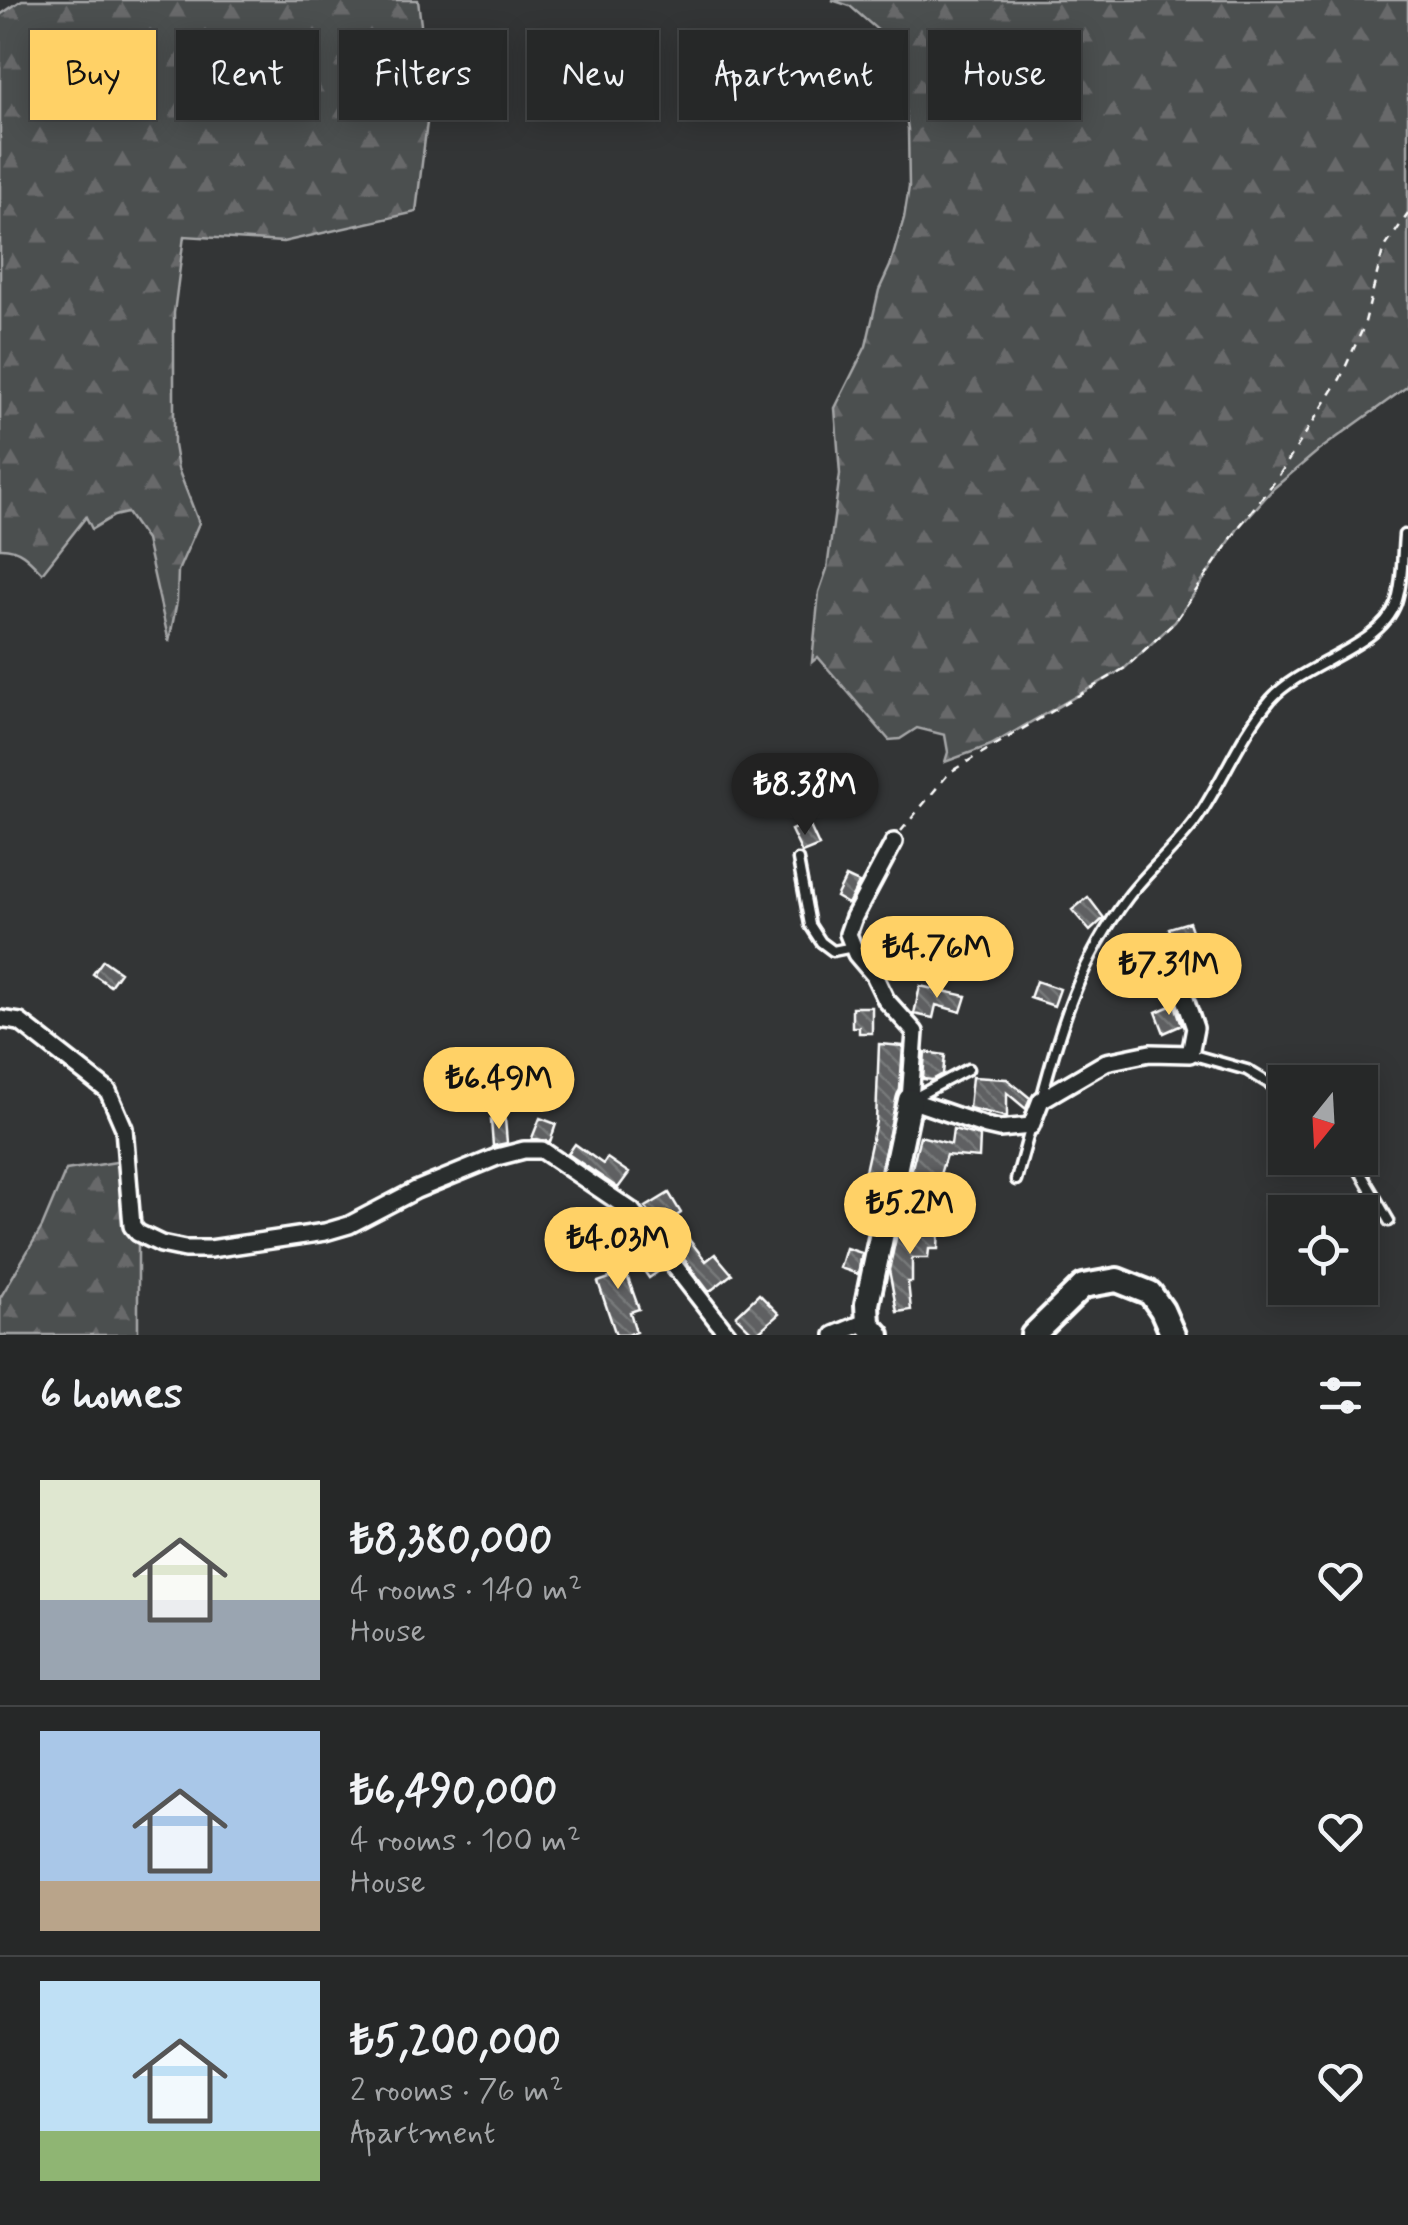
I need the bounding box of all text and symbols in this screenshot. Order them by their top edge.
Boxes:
chip: Buy [30,30,156,120]
chip: Rent [176,30,319,120]
chip: Filters [339,30,507,120]
chip: New [527,30,659,120]
chip: Apartment [679,30,908,120]
chip: House [928,30,1081,120]
pin: ₺8.38M [724,753,886,838]
text: ₺8.38M [753,764,857,806]
pin: ₺4.76M [856,916,1018,1001]
text: ₺4.76M [883,927,991,969]
pin: ₺7.31M [1088,933,1250,1018]
text: ₺7.31M [1119,944,1219,986]
pin: ₺6.49M [418,1047,580,1132]
text: ₺6.49M [445,1058,553,1100]
north arrow [1268,1065,1378,1175]
map controls [1268,1065,1378,1305]
pin: ₺5.2M [840,1172,980,1257]
text: ₺5.2M [866,1183,954,1225]
button: locate [1268,1195,1378,1305]
pin: ₺4.03M [537,1207,699,1292]
text: ₺4.03M [566,1218,670,1260]
text: 6 homes [40,1368,183,1423]
icon: filters [1313,1368,1368,1423]
text: ₺8,380,000 [350,1514,553,1569]
icon: home [120,1520,240,1640]
icon: heart [1313,1553,1368,1608]
text: 4 rooms · 140 m² [350,1569,582,1611]
text: House [350,1611,426,1653]
text: ₺6,490,000 [350,1765,557,1820]
icon: home [120,1771,240,1891]
icon: heart [1313,1804,1368,1859]
text: 4 rooms · 100 m² [350,1820,581,1862]
text: House [350,1862,426,1904]
text: ₺5,200,000 [350,2015,561,2070]
icon: home [120,2021,240,2141]
icon: heart [1313,2054,1368,2109]
text: 2 rooms · 76 m² [350,2070,563,2112]
text: Apartment [350,2112,495,2154]

